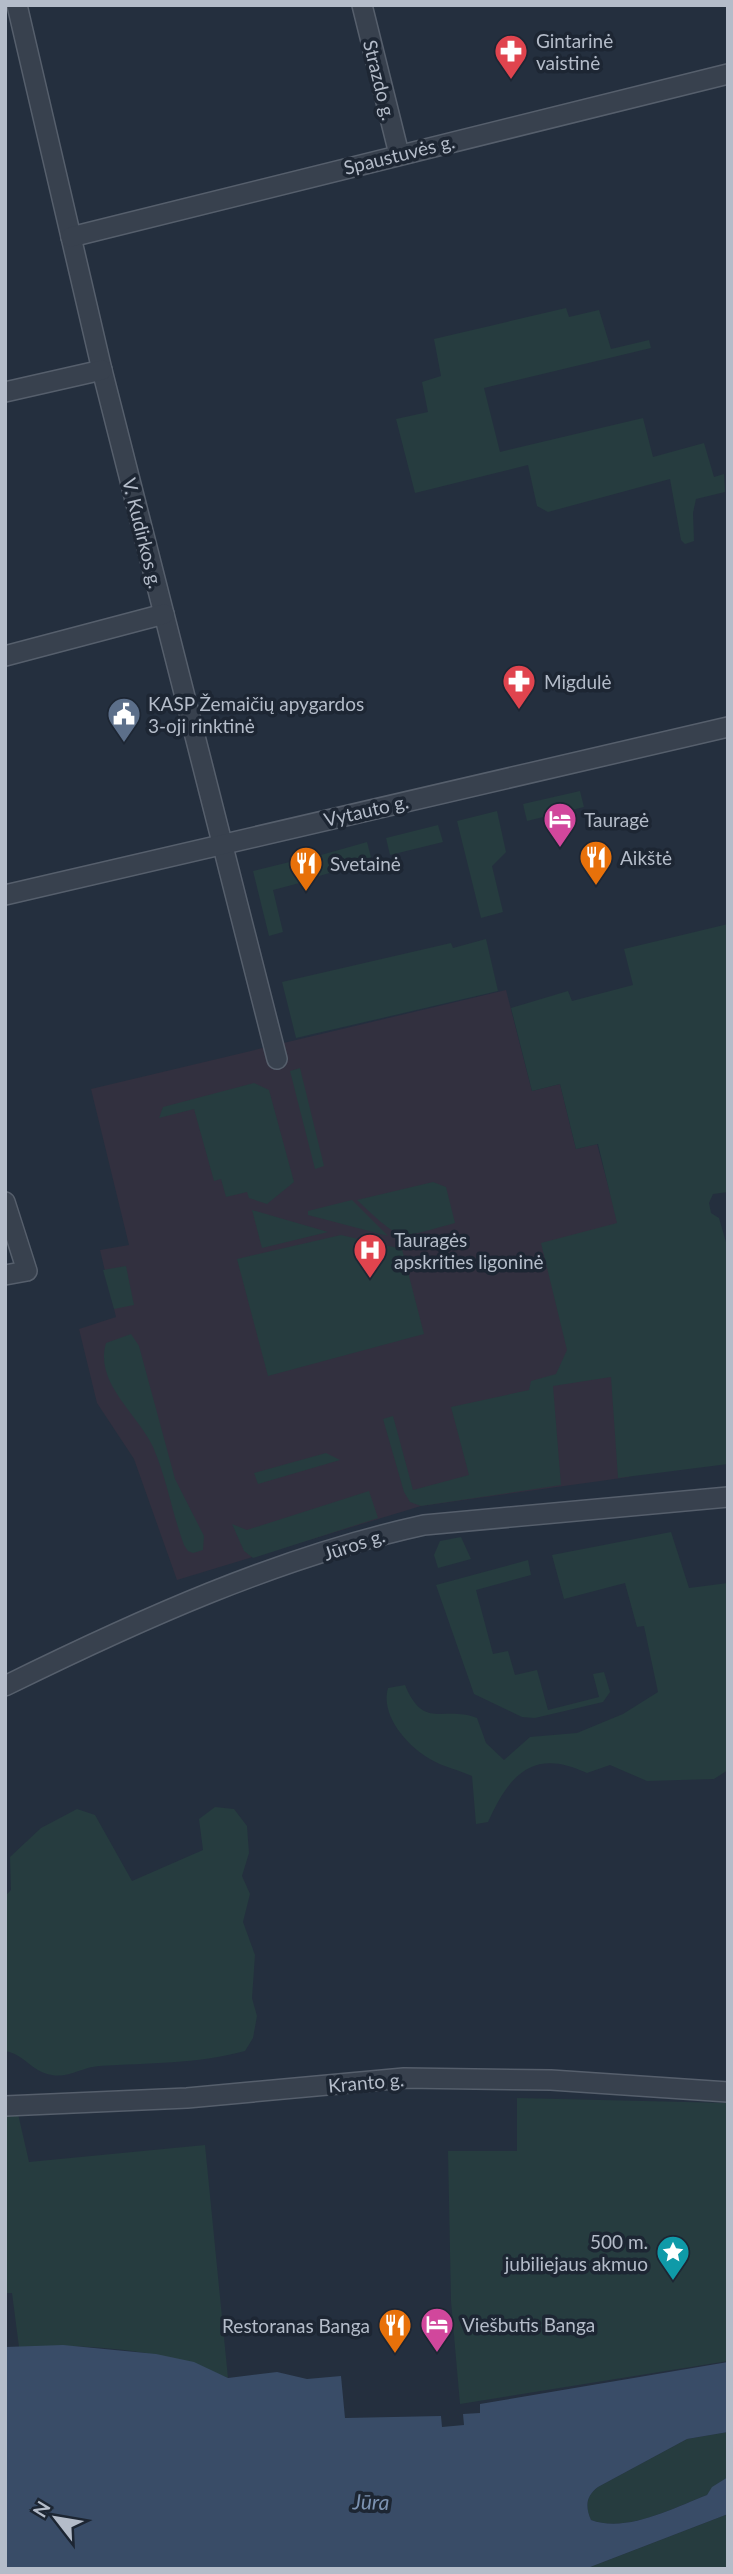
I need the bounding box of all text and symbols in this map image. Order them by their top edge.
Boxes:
place label: Gintarinė vaistinė [536,29,613,74]
pharmacy icon: Gintarinė vaistinė [492,32,530,81]
street label: Strazdo g. [359,37,401,123]
street label: Spaustuvės g. [341,129,457,179]
street label: V. Kudirkos g. [118,475,168,591]
pharmacy icon: Migdulė [500,662,538,711]
place label: Migdulė [544,670,612,693]
place label: KASP Žemaičių apygardos 3-oji rinktinė [148,692,364,737]
public building icon: KASP Žemaičių apygardos 3-oji rinktinė [105,695,143,744]
street label: Vytauto g. [322,789,410,831]
hotel icon: Tauragė [541,800,579,849]
place label: Tauragė [584,808,649,831]
restaurant icon: Aikštė [577,838,615,887]
restaurant icon: Svetainė [287,844,325,893]
place label: Aikštė [620,846,672,869]
place label: Svetainė [330,852,401,875]
place label: Tauragės apskrities ligoninė [394,1228,544,1273]
hospital icon: Tauragės apskrities ligoninė [351,1231,389,1280]
street label: Jūros g. [320,1523,388,1565]
street label: Kranto g. [327,2067,405,2097]
place label: 500 m. jubiliejaus akmuo [504,2230,648,2275]
place icon: 500 m. jubiliejaus akmuo [654,2233,692,2282]
hotel icon: Viešbutis Banga [418,2305,456,2354]
restaurant icon: Restoranas Banga [376,2306,414,2355]
place label: Viešbutis Banga [462,2313,595,2336]
place label: Restoranas Banga [222,2314,370,2337]
north arrow [21,2483,91,2553]
water label: Jūra [351,2488,390,2514]
text: N [27,2497,55,2521]

